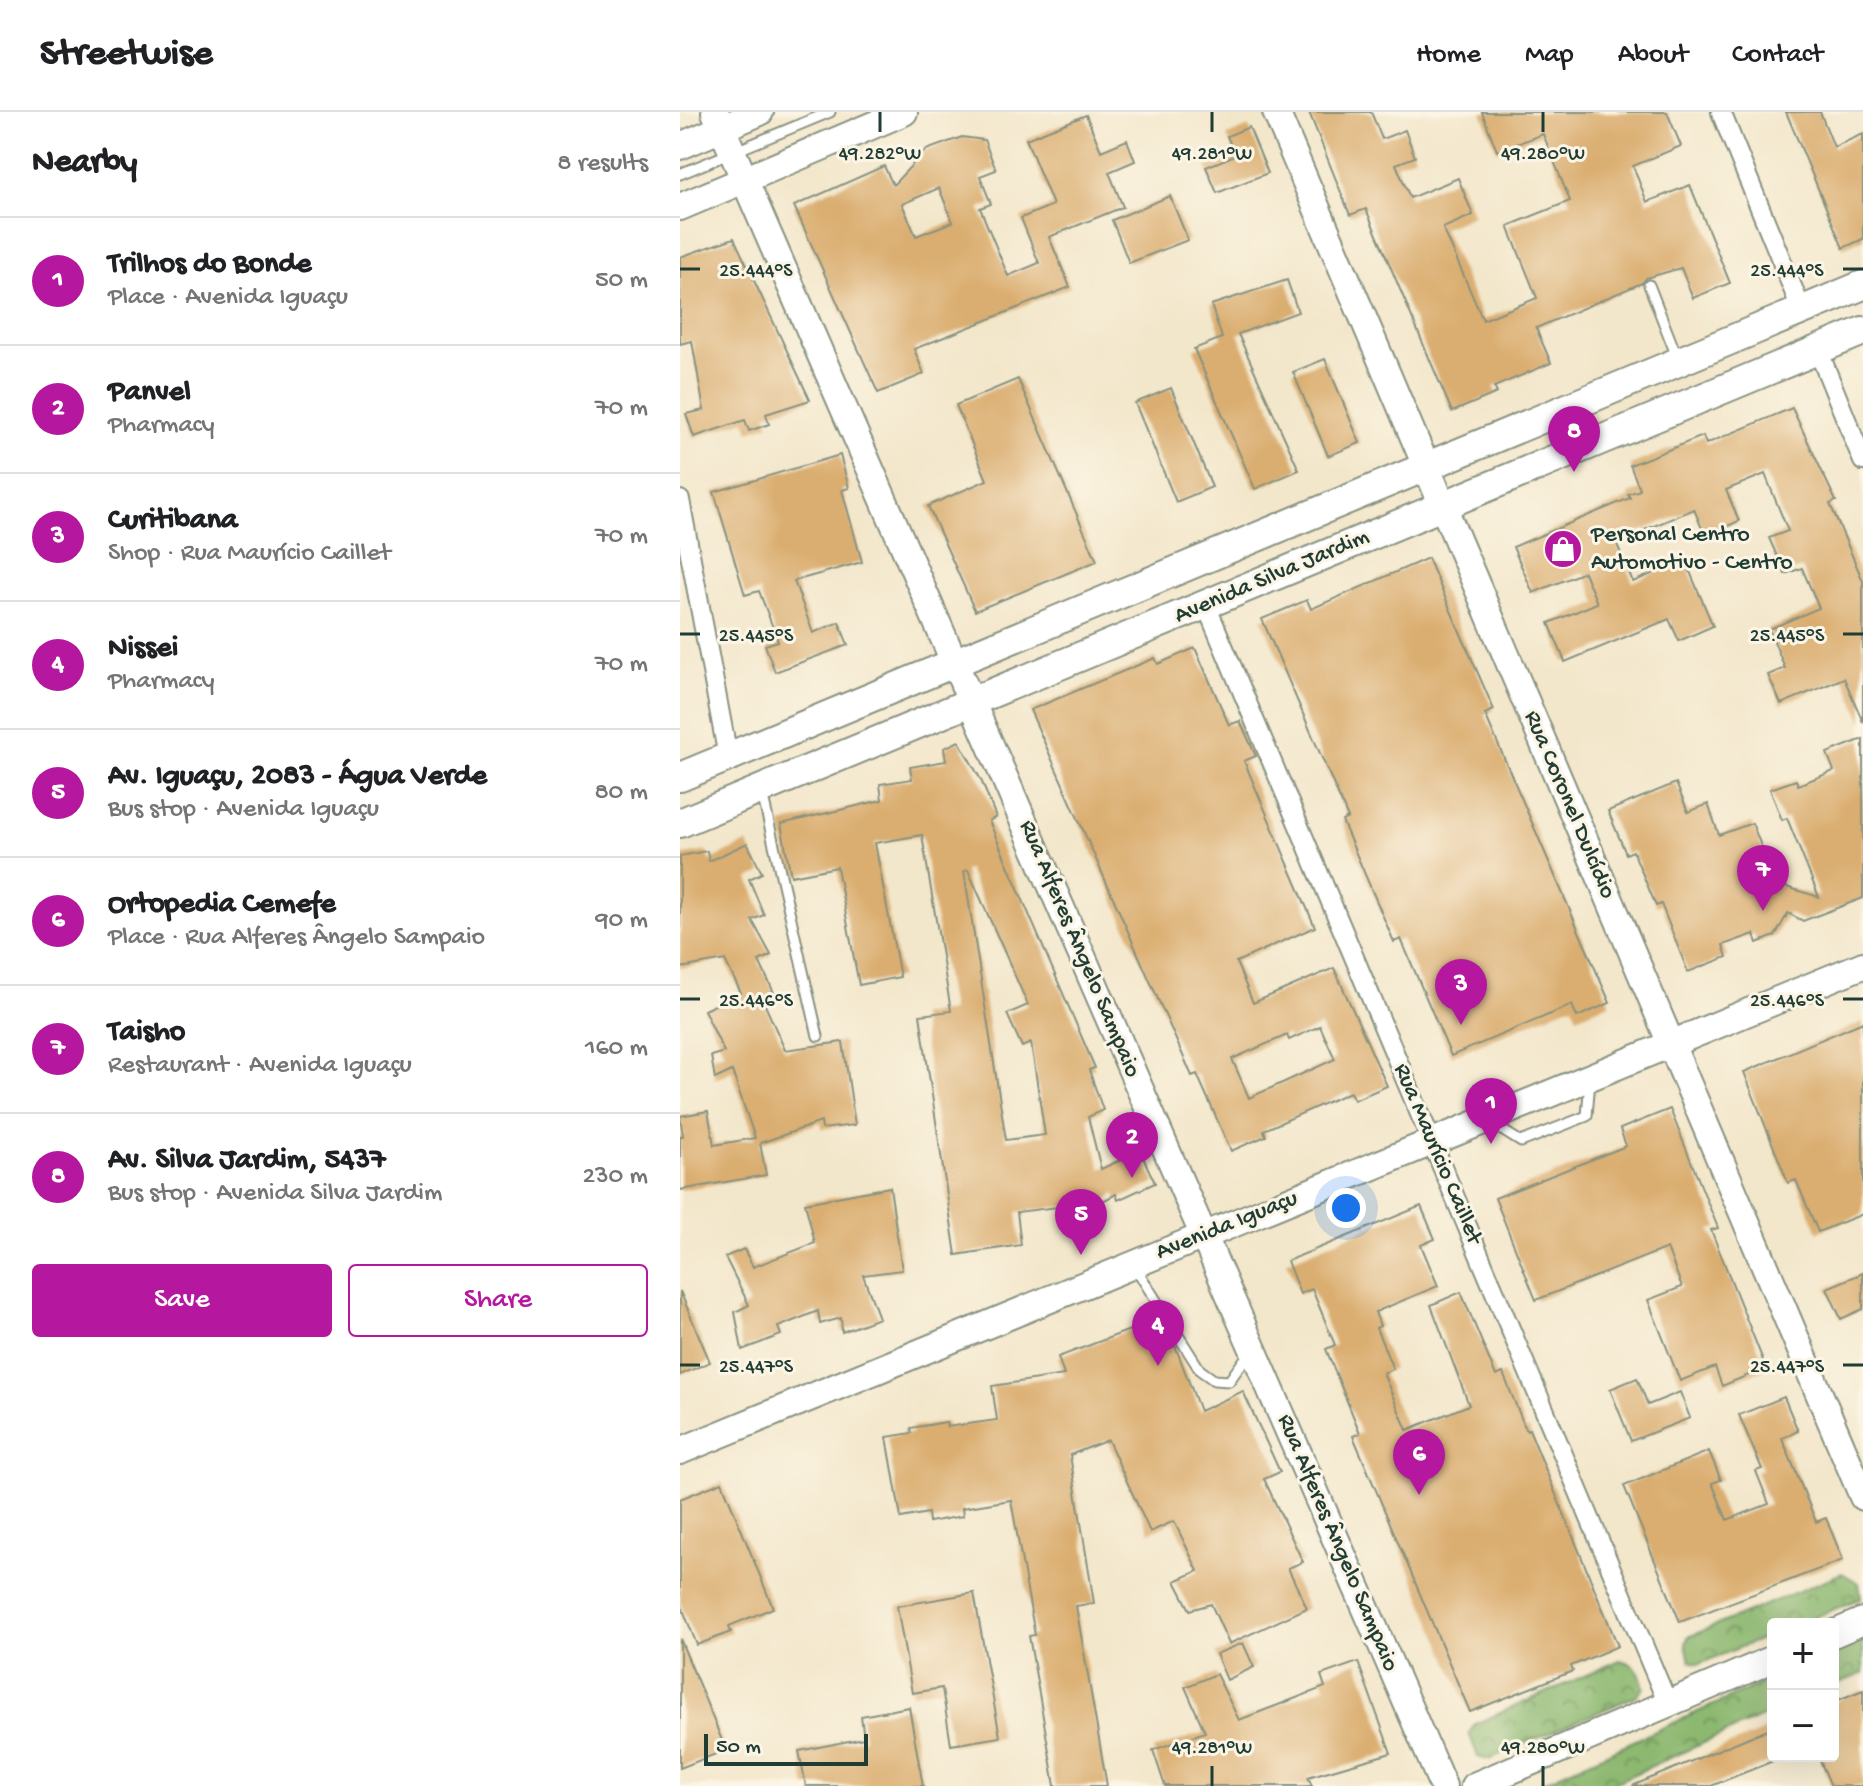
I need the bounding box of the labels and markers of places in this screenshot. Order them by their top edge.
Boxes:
pin: 8 [1548,406,1600,472]
place label: Personal Centro Automotivo - Centro [1590,521,1793,578]
shop icon: Personal Centro Automotivo - Centro [1542,528,1584,570]
pin: 7 [1737,845,1789,911]
pin: 3 [1435,959,1487,1025]
pin: 1 [1465,1078,1517,1144]
pin: 2 [1106,1112,1158,1178]
pin: 5 [1055,1189,1107,1255]
pin: 4 [1132,1300,1184,1366]
pin: 6 [1393,1429,1445,1495]

